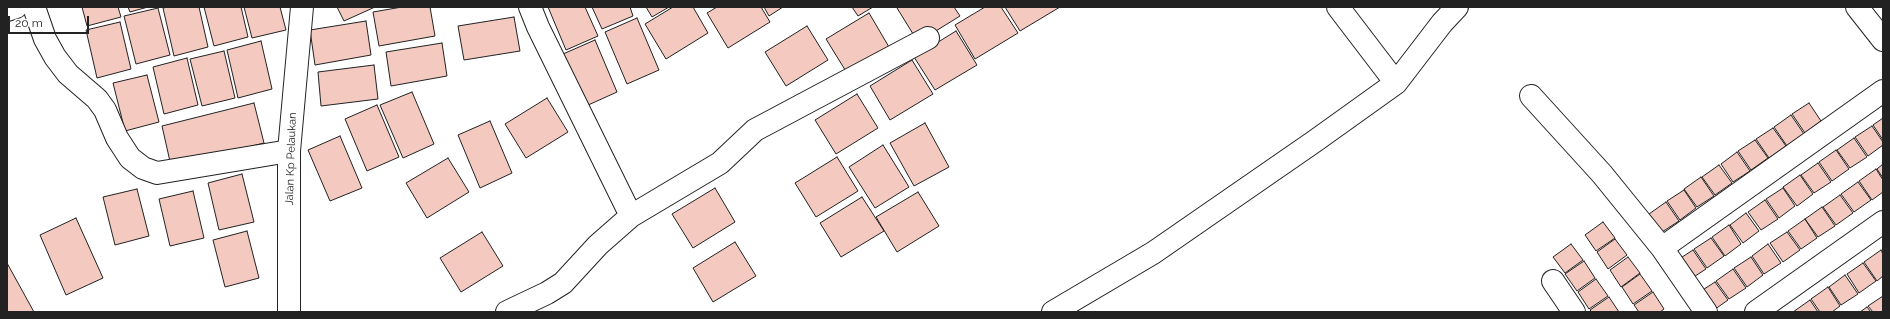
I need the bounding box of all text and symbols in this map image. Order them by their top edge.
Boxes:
scale bar [10,8,91,34]
text: 20 m [15,16,43,30]
street label: Jalan Kp Pelaukan [283,112,299,206]

